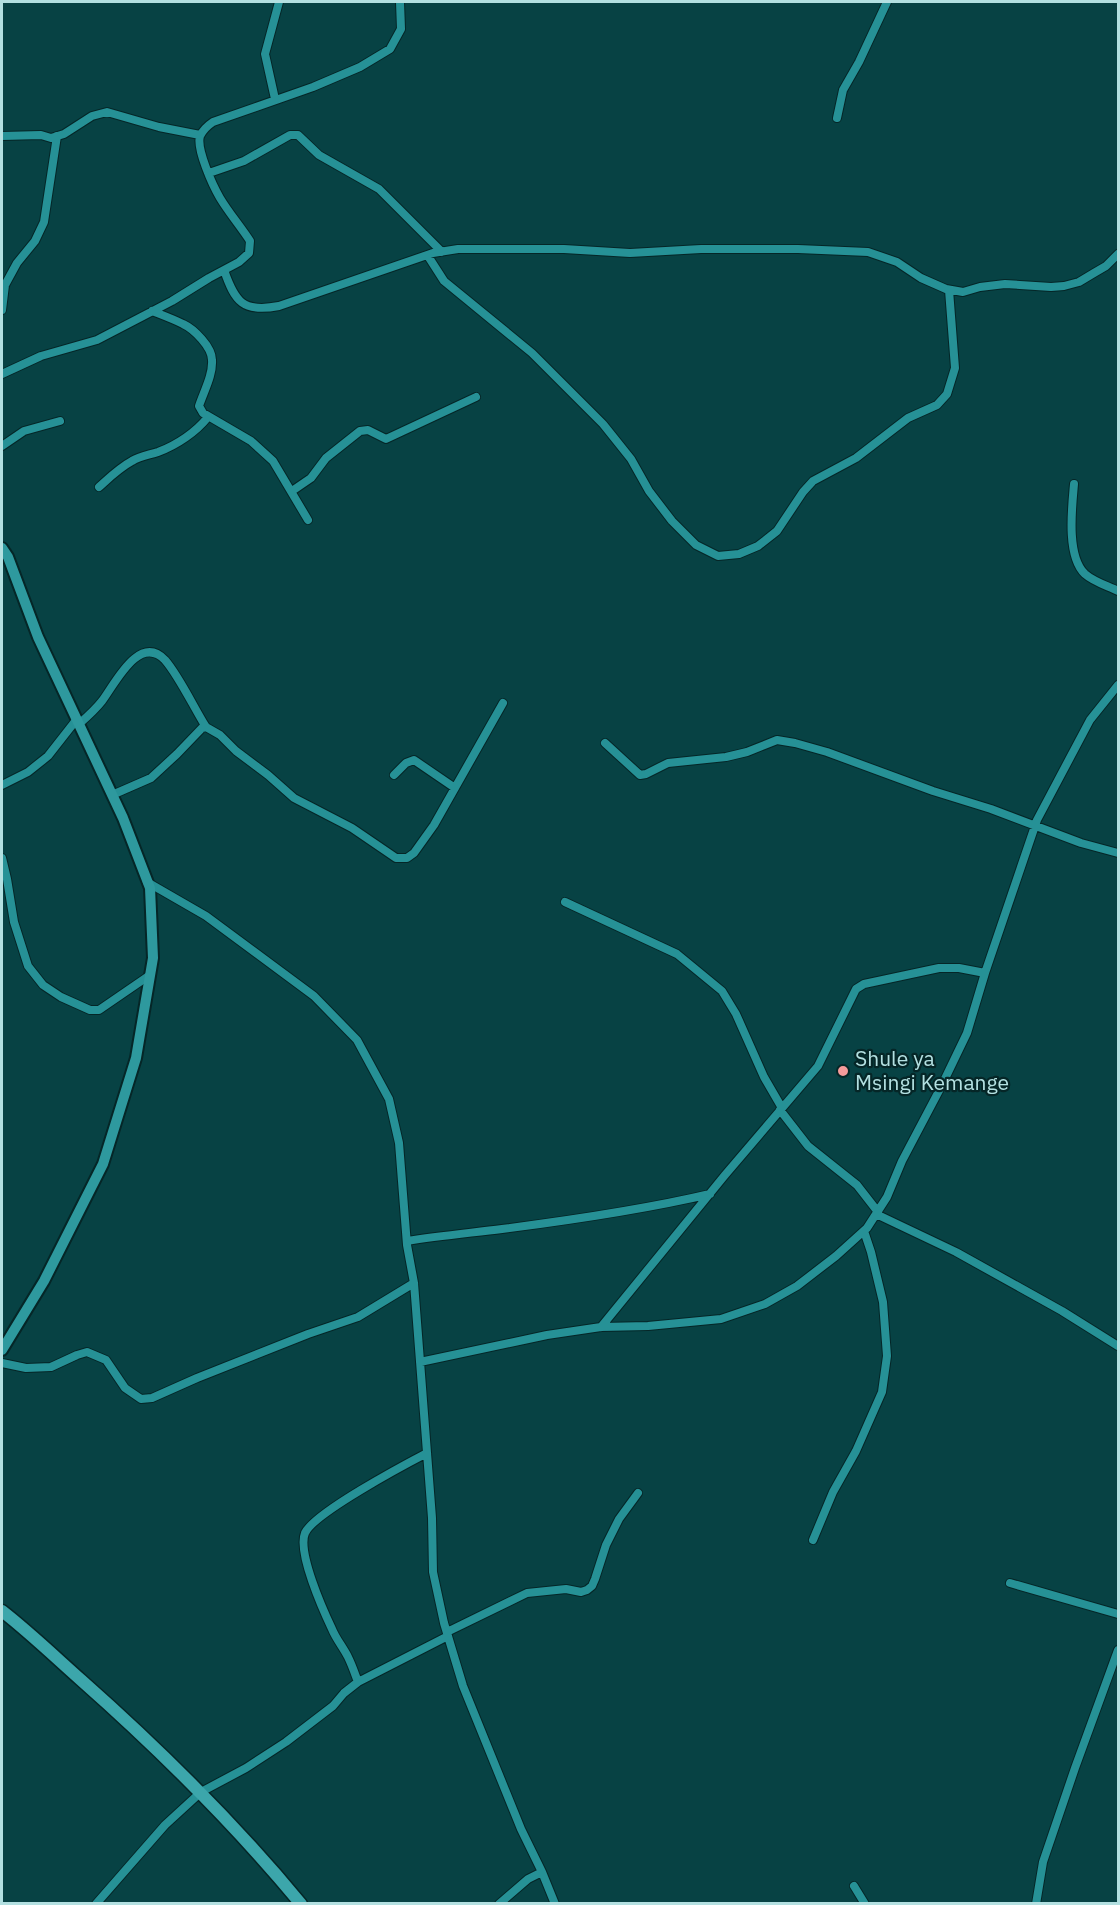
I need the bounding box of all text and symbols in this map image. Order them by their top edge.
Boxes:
place label: Shule ya Msingi Kemange [855,1044,1009,1096]
marker: Shule ya Msingi Kemange [836,1064,850,1078]

